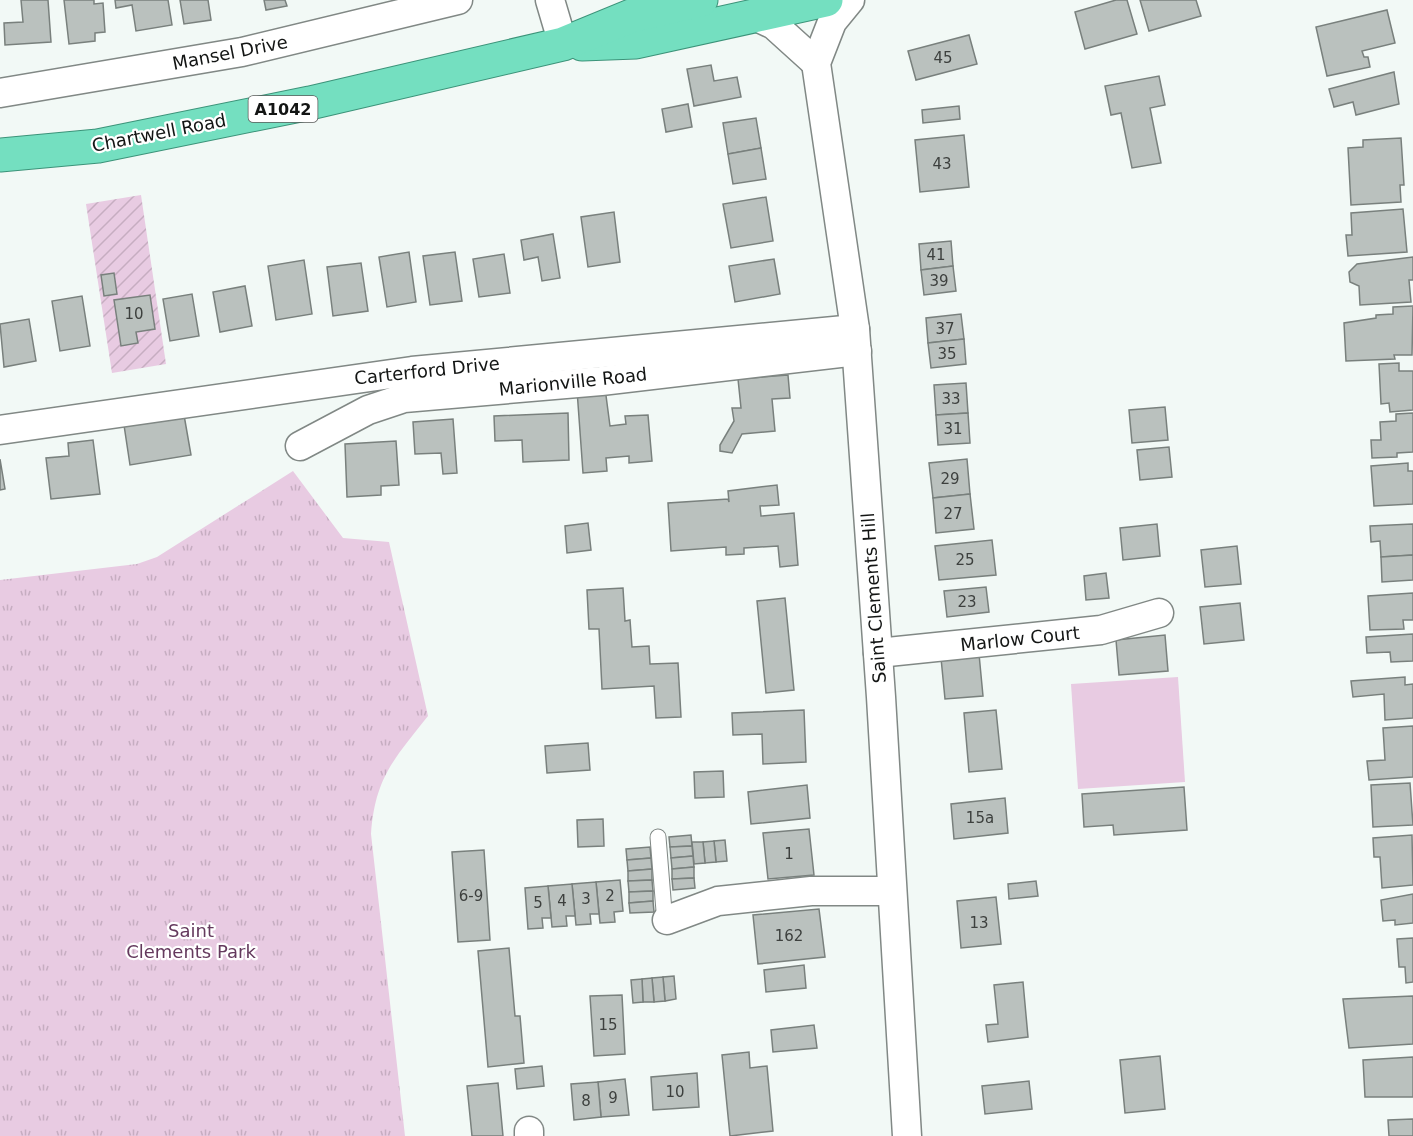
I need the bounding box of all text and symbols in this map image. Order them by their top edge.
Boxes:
street label: Mansel Drive [170,31,289,74]
house number: 45 [933,49,953,67]
road number: A1042 [248,96,318,122]
street label: Chartwell Road [90,109,228,156]
house number: 43 [932,155,952,173]
house number: 41 [926,246,946,264]
house number: 39 [929,272,949,290]
house number: 10 [124,305,144,323]
house number: 37 [935,320,955,338]
house number: 35 [937,345,957,363]
street label: Carterford Drive [353,352,501,389]
street label: Marionville Road [498,363,648,400]
house number: 33 [941,390,961,408]
house number: 31 [943,420,963,438]
house number: 29 [940,470,960,488]
house number: 27 [943,505,963,523]
street label: Saint Clements Hill [857,512,890,684]
house number: 25 [955,551,975,569]
house number: 23 [957,593,977,611]
street label: Marlow Court [959,622,1081,655]
house number: 15a [966,809,994,827]
house number: 1 [784,845,794,863]
house number: 6-9 [459,887,483,905]
house number: 2 [605,887,615,905]
house number: 3 [581,890,591,908]
house number: 4 [557,892,567,910]
house number: 5 [533,894,543,912]
house number: 13 [969,914,989,932]
park label: Saint Clements Park [126,920,256,962]
house number: 162 [775,927,803,945]
house number: 15 [598,1016,618,1034]
house number: 10 [665,1083,685,1101]
house number: 9 [608,1089,618,1107]
house number: 8 [581,1092,591,1110]

